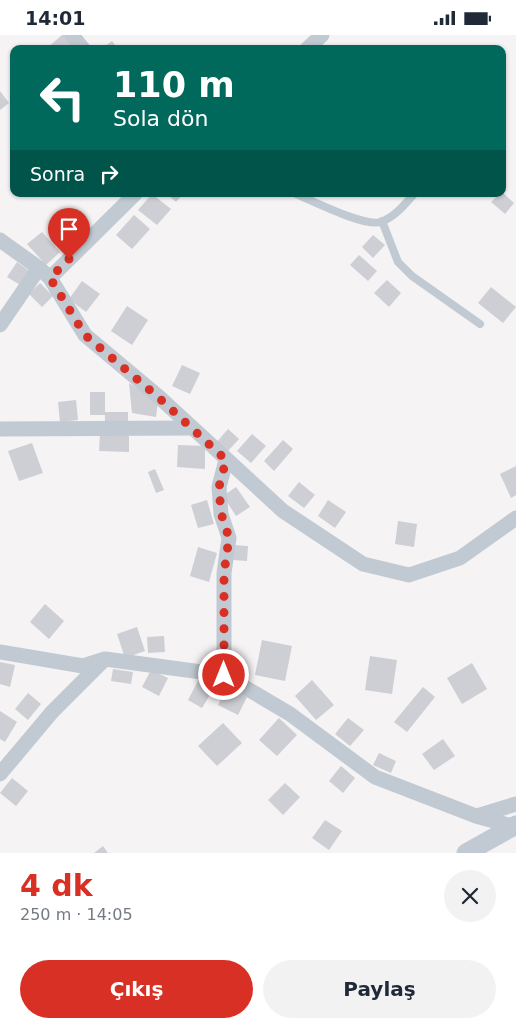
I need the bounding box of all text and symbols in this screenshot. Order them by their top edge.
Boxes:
text: 14:01 [25,7,85,29]
icon: left [30,65,95,130]
text: 110 m [113,65,235,105]
text: Sola dön [113,106,208,131]
icon: right [95,160,123,188]
text: Sonra [30,163,85,185]
pin [48,208,90,259]
icon: arrive [55,215,83,243]
position arrow [197,648,249,700]
text: 4 dk [20,868,93,903]
button: close [444,870,496,922]
text: 250 m · 14:05 [20,905,133,924]
button: Çıkış [20,960,253,1018]
button: Paylaş [263,960,496,1018]

